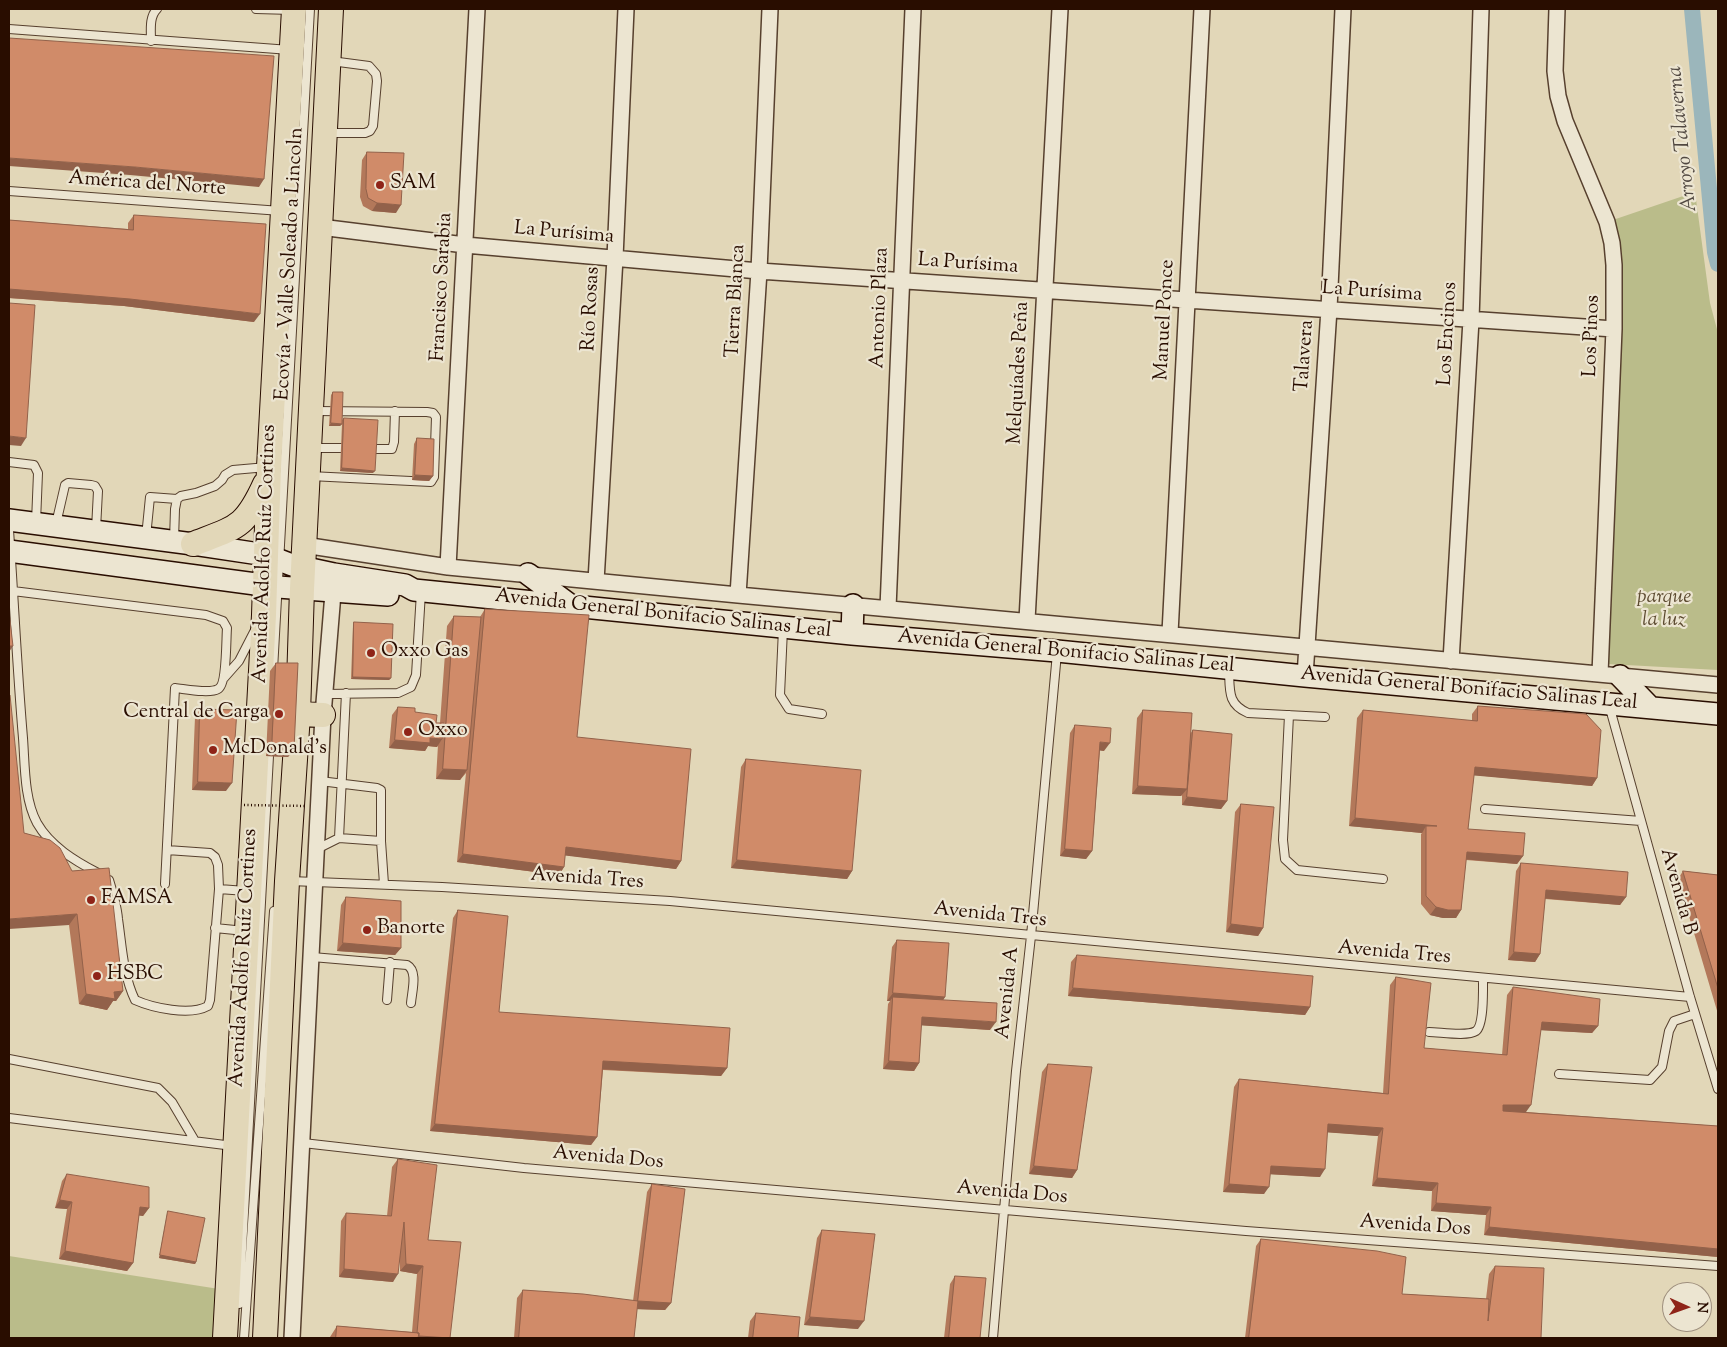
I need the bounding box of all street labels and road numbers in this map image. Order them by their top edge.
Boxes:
street label: Ecovía - Valle Soleado a Lincoln [272,127,310,401]
street label: América del Norte [67,168,227,202]
street label: Francisco Sarabia [427,212,459,362]
street label: La Purísima [513,218,615,250]
street label: Tierra Blanca [722,244,752,358]
street label: Antonio Plaza [867,247,895,369]
street label: La Purísima [917,250,1019,280]
street label: Manuel Ponce [1151,259,1181,381]
street label: Río Rosas [578,266,606,352]
street label: La Purísima [1321,278,1423,308]
street label: Los Encinos [1434,281,1464,387]
street label: Los Pinos [1580,294,1606,378]
street label: Melquíades Peña [1004,301,1036,445]
street label: Talavera [1292,319,1320,393]
street label: Avenida Adolfo Ruíz Cortines [249,424,283,684]
street label: Avenida General Bonifacio Salinas Leal [494,585,832,645]
street label: Avenida General Bonifacio Salinas Leal [897,626,1235,680]
street label: Avenida General Bonifacio Salinas Leal [1300,663,1638,717]
street label: Avenida Adolfo Ruíz Cortines [226,828,264,1088]
street label: Avenida B [1653,846,1701,938]
street label: Avenida Tres [530,864,644,896]
street label: Avenida Tres [932,898,1048,934]
street label: Avenida Tres [1336,937,1452,971]
street label: Avenida A [992,946,1026,1040]
street label: Avenida Dos [552,1142,664,1176]
street label: Avenida Dos [956,1177,1068,1211]
street label: Avenida Dos [1359,1211,1471,1243]

